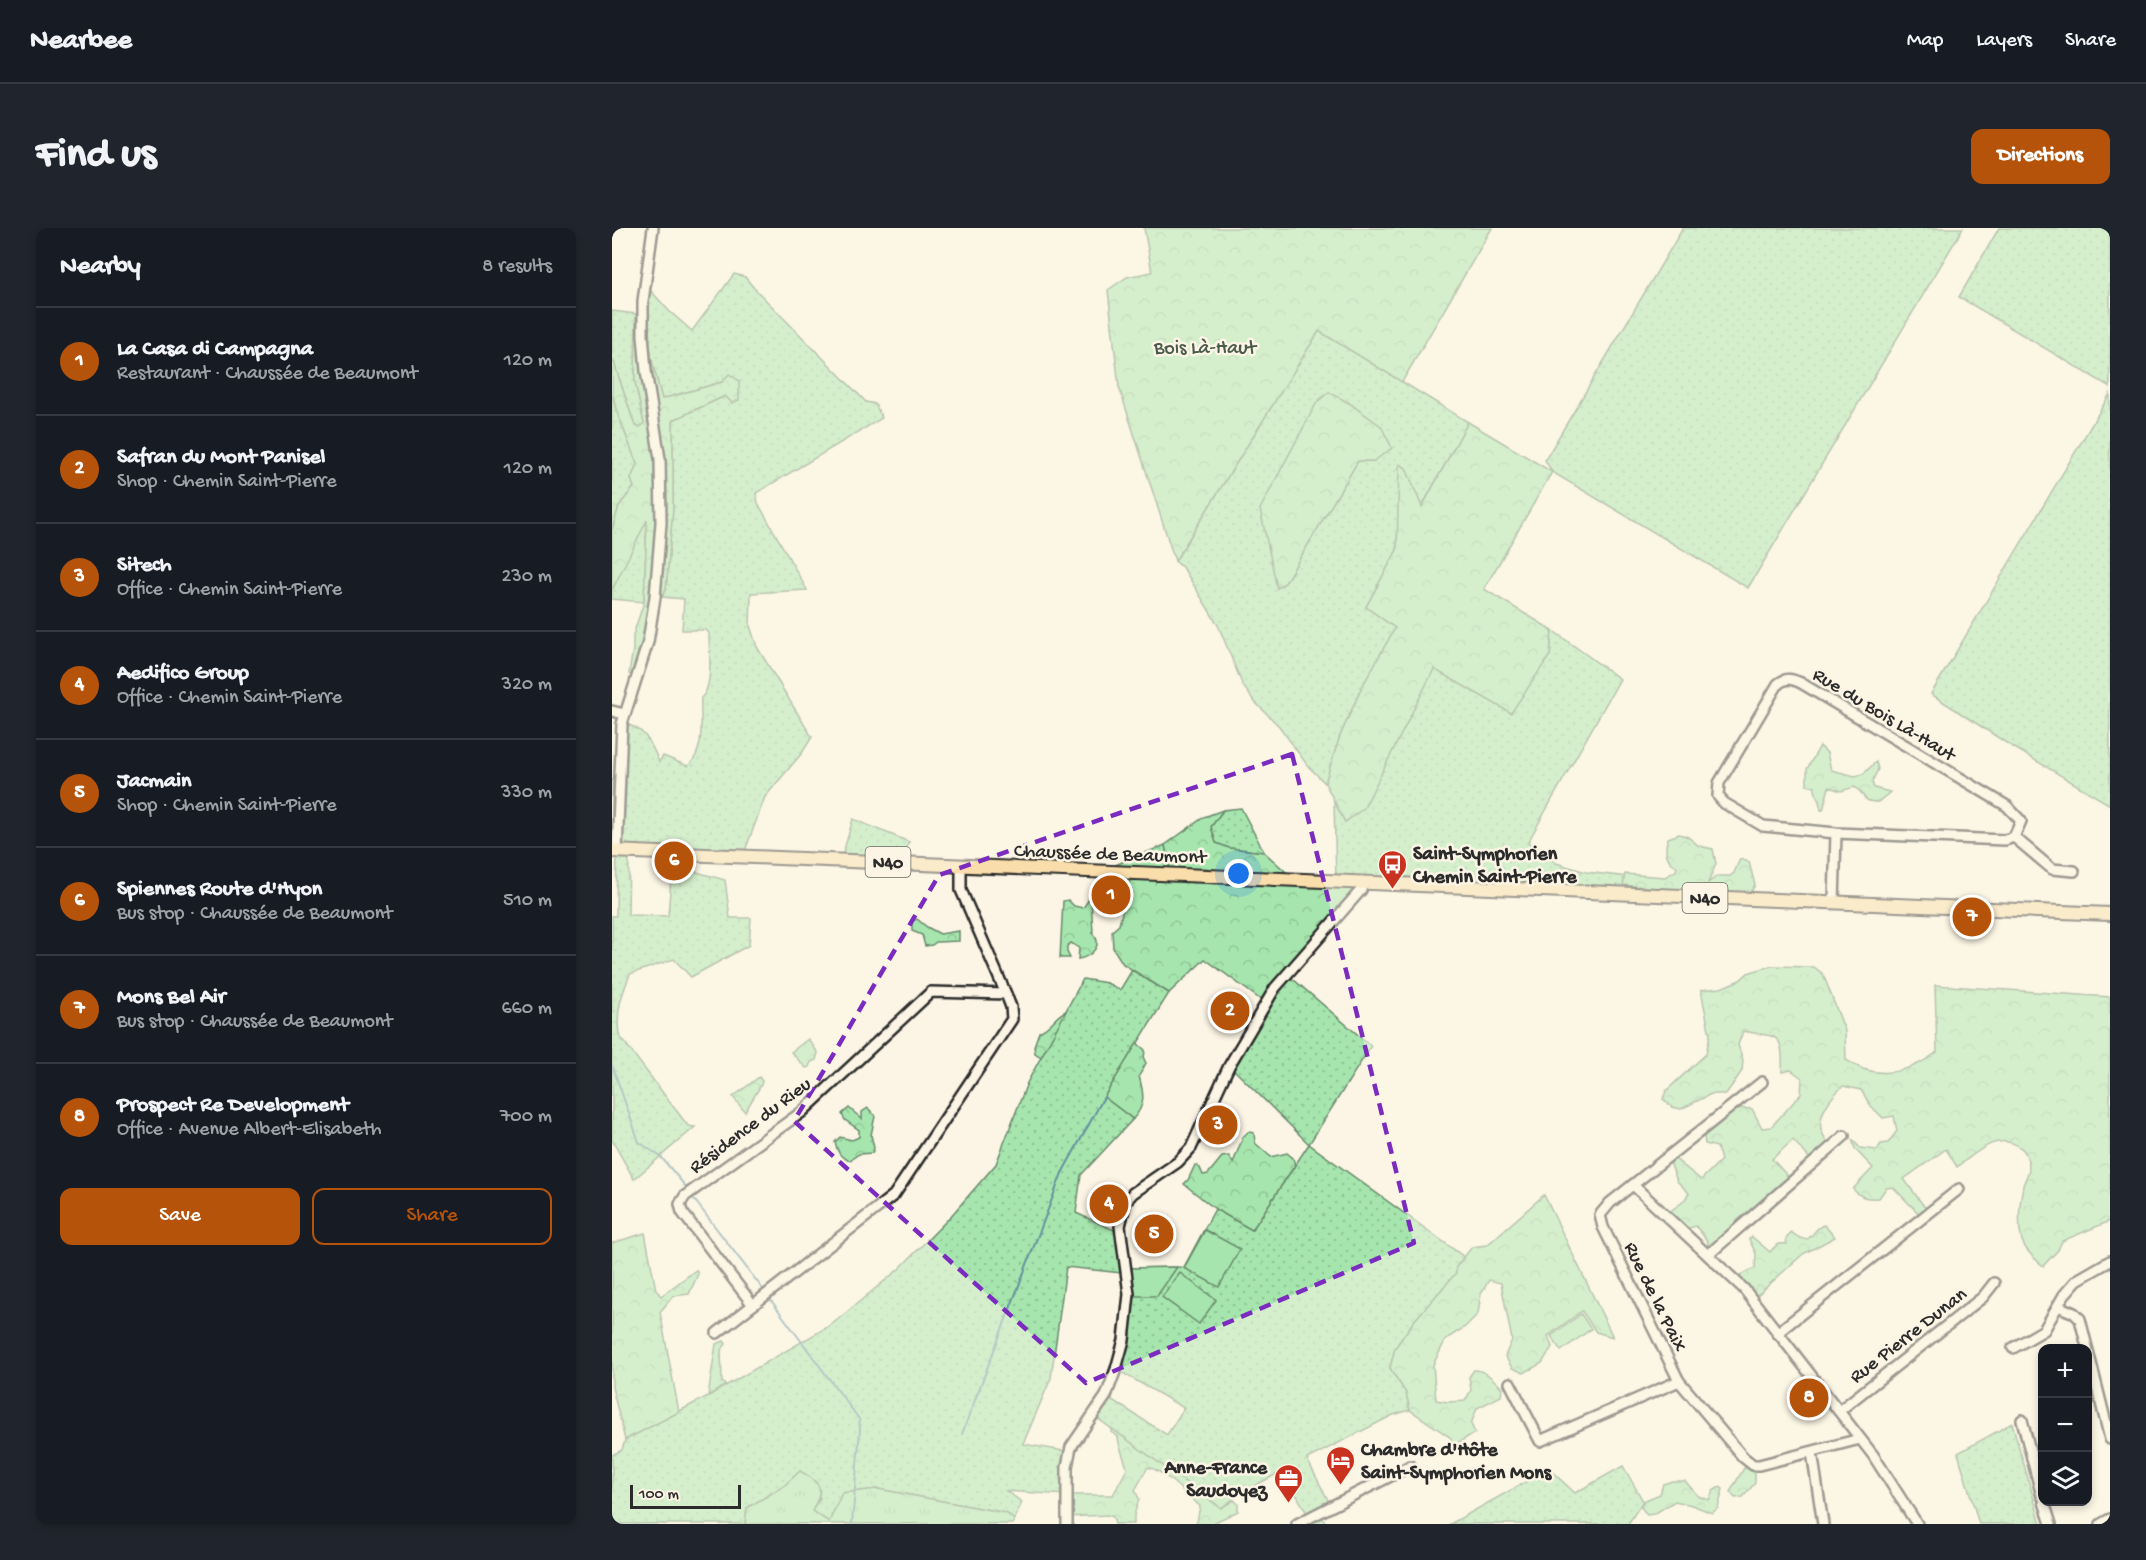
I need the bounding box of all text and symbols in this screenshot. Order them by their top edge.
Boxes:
text: Nearbee [30,25,132,58]
text: Map [1907,29,1943,54]
text: Layers [1976,29,2032,54]
text: Share [2065,29,2116,54]
button: Directions [1971,129,2110,184]
text: Find us [36,132,156,181]
text: Nearby [60,252,141,283]
text: 8 results [482,256,552,279]
text: La Casa di Campagna [117,337,313,363]
park label: Bois Là-Haut [1153,338,1258,361]
text: 1 [75,350,84,373]
text: 120 m [504,350,552,373]
text: Restaurant · Chaussée de Beaumont [117,363,418,386]
text: Safran du Mont Panisel [117,445,325,471]
text: 2 [75,458,84,481]
text: 120 m [504,458,552,481]
text: Shop · Chemin Saint-Pierre [117,471,337,494]
text: Sitech [117,553,172,579]
text: 3 [74,566,85,589]
text: 230 m [502,566,552,589]
text: Office · Chemin Saint-Pierre [117,579,342,602]
text: Aedifico Group [117,661,249,687]
street label: Rue du Bois Là-Haut [1808,664,1960,769]
text: 4 [75,674,84,697]
text: 320 m [502,674,552,697]
text: Office · Chemin Saint-Pierre [117,687,342,710]
text: Jacmain [117,769,191,795]
text: 5 [74,782,85,805]
text: 330 m [501,782,552,805]
text: Shop · Chemin Saint-Pierre [117,795,337,818]
pin: 6 [654,838,694,884]
street label: Chaussée de Beaumont [1013,841,1208,870]
place label: Saint-Symphorien Chemin Saint-Pierre [1412,844,1577,890]
road number: N40 [866,847,910,877]
bus stop icon: Saint-Symphorien Chemin Saint-Pierre [1376,848,1408,890]
your location [1224,859,1253,888]
pin: 1 [1092,872,1130,918]
text: Spiennes Route d'Hyon [117,877,322,903]
road number: N40 [1682,883,1728,913]
text: 6 [74,890,85,913]
text: 510 m [503,890,552,913]
pin: 7 [1952,894,1992,940]
text: Bus stop · Chaussée de Beaumont [117,903,392,926]
text: Mons Bel Air [117,985,226,1011]
pin: 2 [1210,988,1250,1034]
text: 7 [74,998,85,1021]
text: 660 m [501,998,552,1021]
text: Bus stop · Chaussée de Beaumont [117,1011,392,1034]
street label: Résidence du Rieu [686,1073,817,1180]
text: Prospect Re Development [117,1093,349,1119]
pin: 3 [1198,1102,1238,1148]
text: 8 [74,1106,85,1129]
text: 700 m [500,1106,552,1129]
text: Office · Avenue Albert-Elisabeth [117,1119,381,1142]
pin: 4 [1090,1182,1128,1226]
button: Save [60,1188,300,1245]
button: Share [312,1188,552,1245]
pin: 5 [1134,1212,1174,1256]
street label: Rue de la Paix [1617,1239,1690,1356]
street label: Rue Pierre Dunan [1846,1284,1973,1390]
map controls [2038,1344,2092,1506]
button: + [2038,1344,2092,1398]
pin: 8 [1790,1376,1828,1420]
button: − [2038,1398,2092,1452]
place label: Chambre d'Hôte Saint-Symphorien Mons [1360,1440,1553,1486]
hotel icon: Chambre d'Hôte Saint-Symphorien Mons [1324,1444,1356,1486]
button: layers [2038,1452,2092,1506]
place label: Anne-France Saudoyez [1164,1458,1268,1504]
office icon: Anne-France Saudoyez [1272,1462,1304,1504]
scale bar [630,1482,741,1510]
text: 100 m [639,1486,679,1505]

